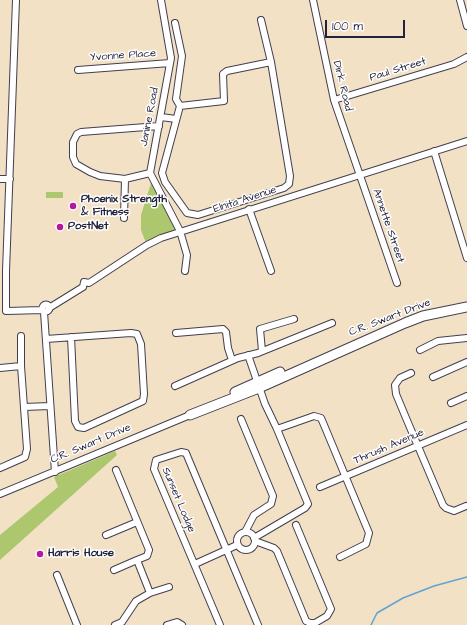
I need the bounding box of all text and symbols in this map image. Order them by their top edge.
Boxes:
scale bar [327,12,407,38]
text: 100 m [332,18,363,35]
street label: Yvonne Place [89,47,157,65]
street label: Paul Street [368,55,428,85]
street label: Dirk Road [329,60,355,112]
street label: Janine Road [138,86,162,148]
street label: Elnita Avenue [212,184,278,216]
street label: Annette Street [369,187,407,265]
place label: Phoenix Strength & Fitness [81,193,167,219]
marker: Phoenix Strength & Fitness [68,201,78,211]
place label: PostNet [68,220,108,234]
marker: PostNet [55,222,65,232]
street label: C.R. Swart Drive [347,296,433,340]
street label: C.R. Swart Drive [49,421,133,467]
street label: Thrush Avenue [352,426,426,468]
street label: Sunset Lodge [158,465,198,535]
place label: Harris House [48,547,114,561]
marker: Harris House [35,549,45,559]

